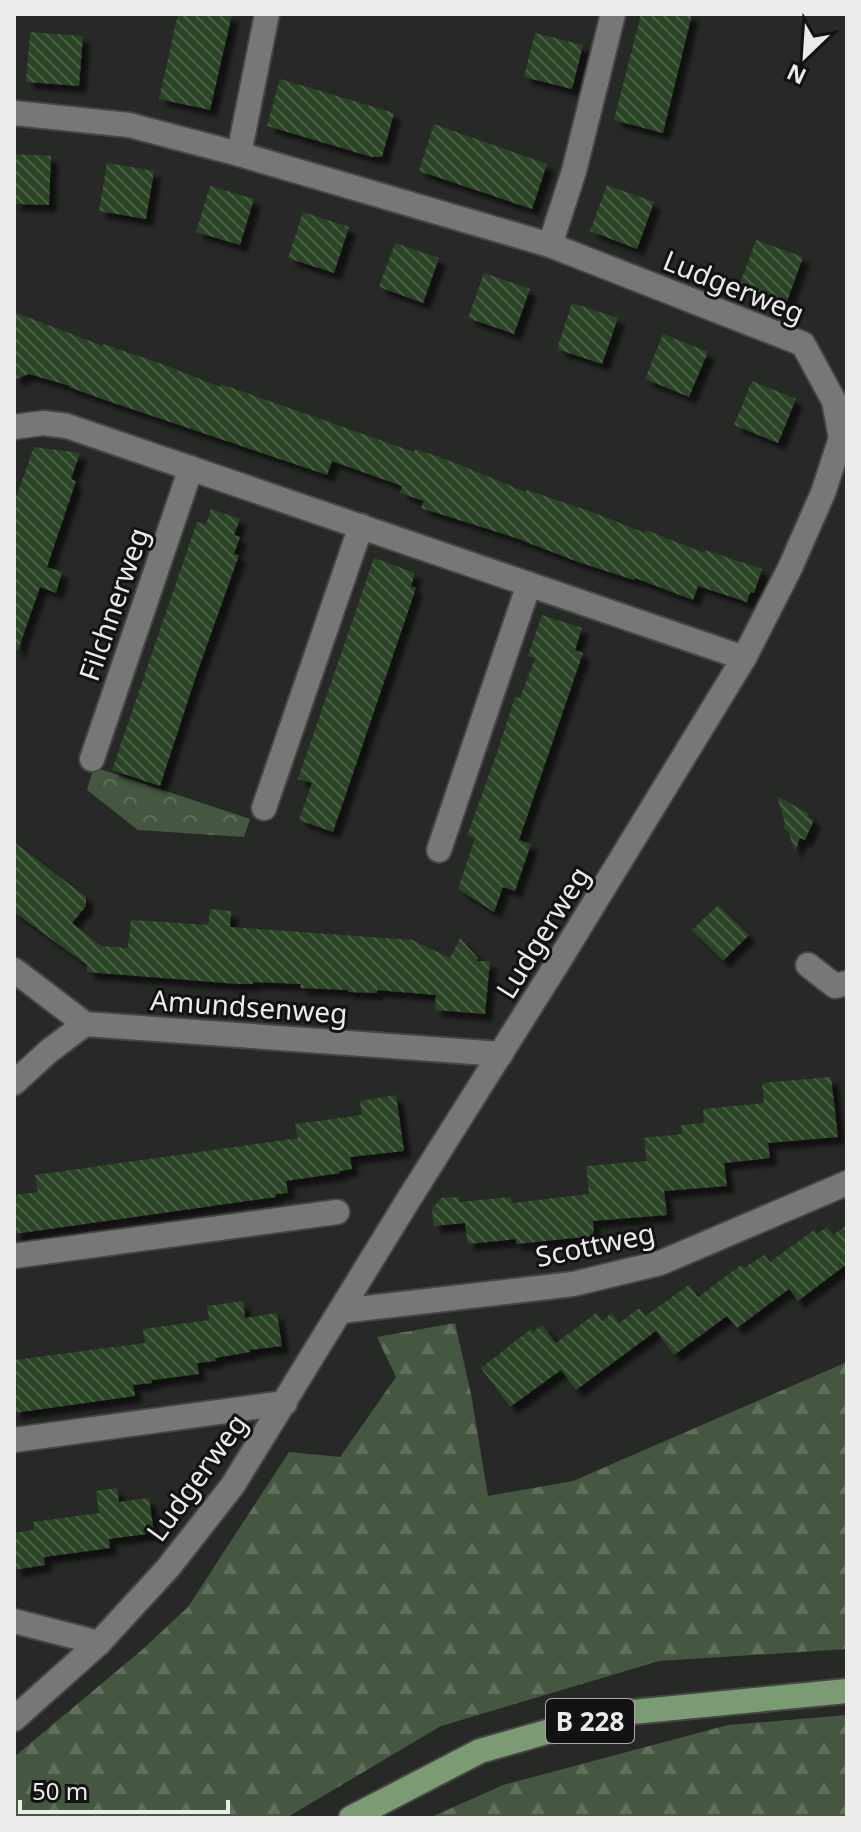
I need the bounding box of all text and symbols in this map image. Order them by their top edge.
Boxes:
north arrow [765,16,845,96]
text: N [782,58,811,92]
street label: Ludgerweg [658,241,810,331]
street label: Filchnerweg [69,522,157,686]
street label: Ludgerweg [486,859,598,1005]
street label: Amundsenweg [149,980,349,1032]
street label: Scottweg [532,1213,658,1275]
street label: Ludgerweg [137,1406,255,1548]
road number: B 228 [546,1699,634,1743]
scale bar [20,1764,228,1814]
text: 50 m [32,1774,88,1807]

